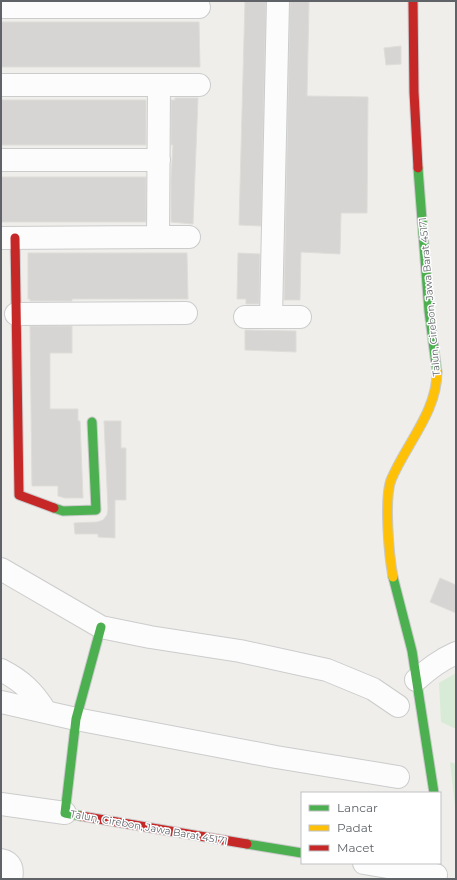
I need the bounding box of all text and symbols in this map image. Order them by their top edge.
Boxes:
street label: Talun, Cirebon, Jawa Barat 45171 [416,217,443,377]
legend [301,792,441,864]
text: Lancar [337,800,378,815]
street label: Talun, Cirebon, Jawa Barat 45171 [69,807,229,848]
text: Padat [337,820,373,835]
text: Macet [337,840,374,855]

